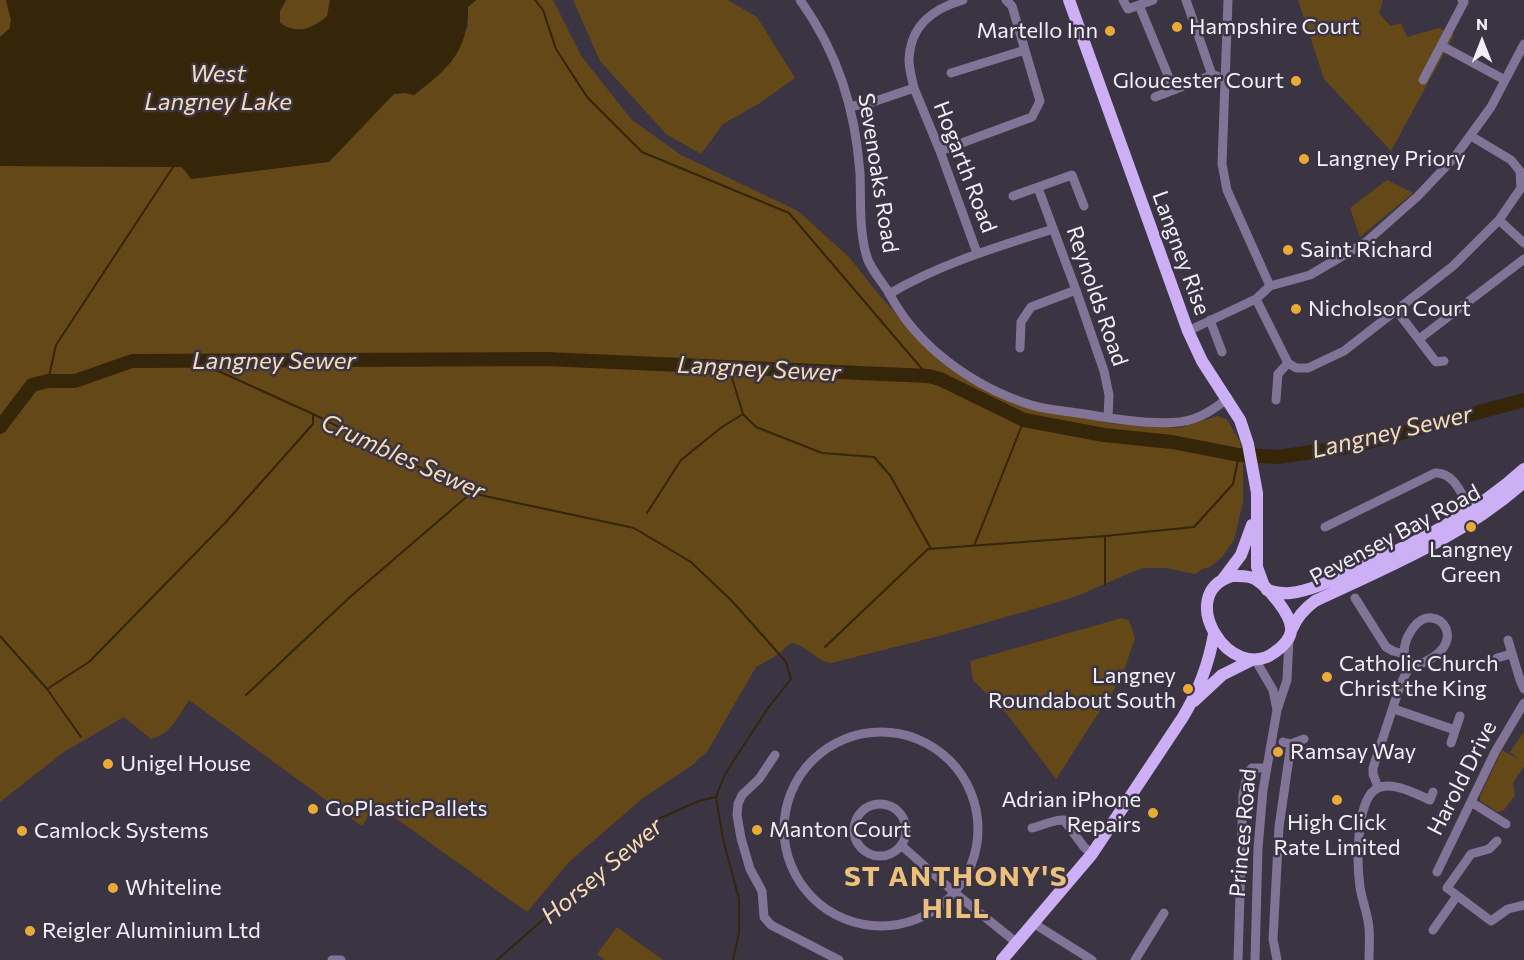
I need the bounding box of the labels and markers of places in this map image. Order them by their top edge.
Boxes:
place label: Hampshire Court [1189,14,1360,40]
place label: Martello Inn [976,18,1098,44]
marker: Hampshire Court [1170,20,1184,34]
marker: Martello Inn [1103,24,1117,38]
place label: Gloucester Court [1113,68,1284,94]
marker: Gloucester Court [1289,74,1303,88]
place label: Langney Priory [1316,146,1466,172]
marker: Langney Priory [1297,152,1311,166]
place label: Saint Richard [1300,237,1432,263]
marker: Saint Richard [1281,243,1295,257]
place label: Nicholson Court [1308,296,1471,322]
marker: Nicholson Court [1289,302,1303,316]
marker: Langney Green [1464,520,1478,534]
place label: Langney Green [1429,537,1513,588]
place label: Catholic Church Christ the King [1339,651,1499,702]
place label: Langney Roundabout South [988,663,1176,714]
marker: Catholic Church Christ the King [1320,670,1334,684]
marker: Langney Roundabout South [1181,682,1195,696]
place label: Ramsay Way [1290,739,1416,765]
marker: Ramsay Way [1271,745,1285,759]
place label: Unigel House [120,751,251,777]
marker: Unigel House [101,757,115,771]
place label: Adrian iPhone Repairs [1001,787,1141,838]
marker: High Click Rate Limited [1330,793,1344,807]
place label: GoPlasticPallets [325,796,488,822]
marker: GoPlasticPallets [306,802,320,816]
marker: Adrian iPhone Repairs [1146,806,1160,820]
place label: High Click Rate Limited [1273,810,1401,861]
place label: Manton Court [769,817,911,843]
place label: Camlock Systems [34,818,209,844]
marker: Manton Court [750,823,764,837]
marker: Camlock Systems [15,824,29,838]
place label: Whiteline [125,875,222,901]
marker: Whiteline [106,881,120,895]
place label: Reigler Aluminium Ltd [42,918,261,944]
marker: Reigler Aluminium Ltd [23,924,37,938]

